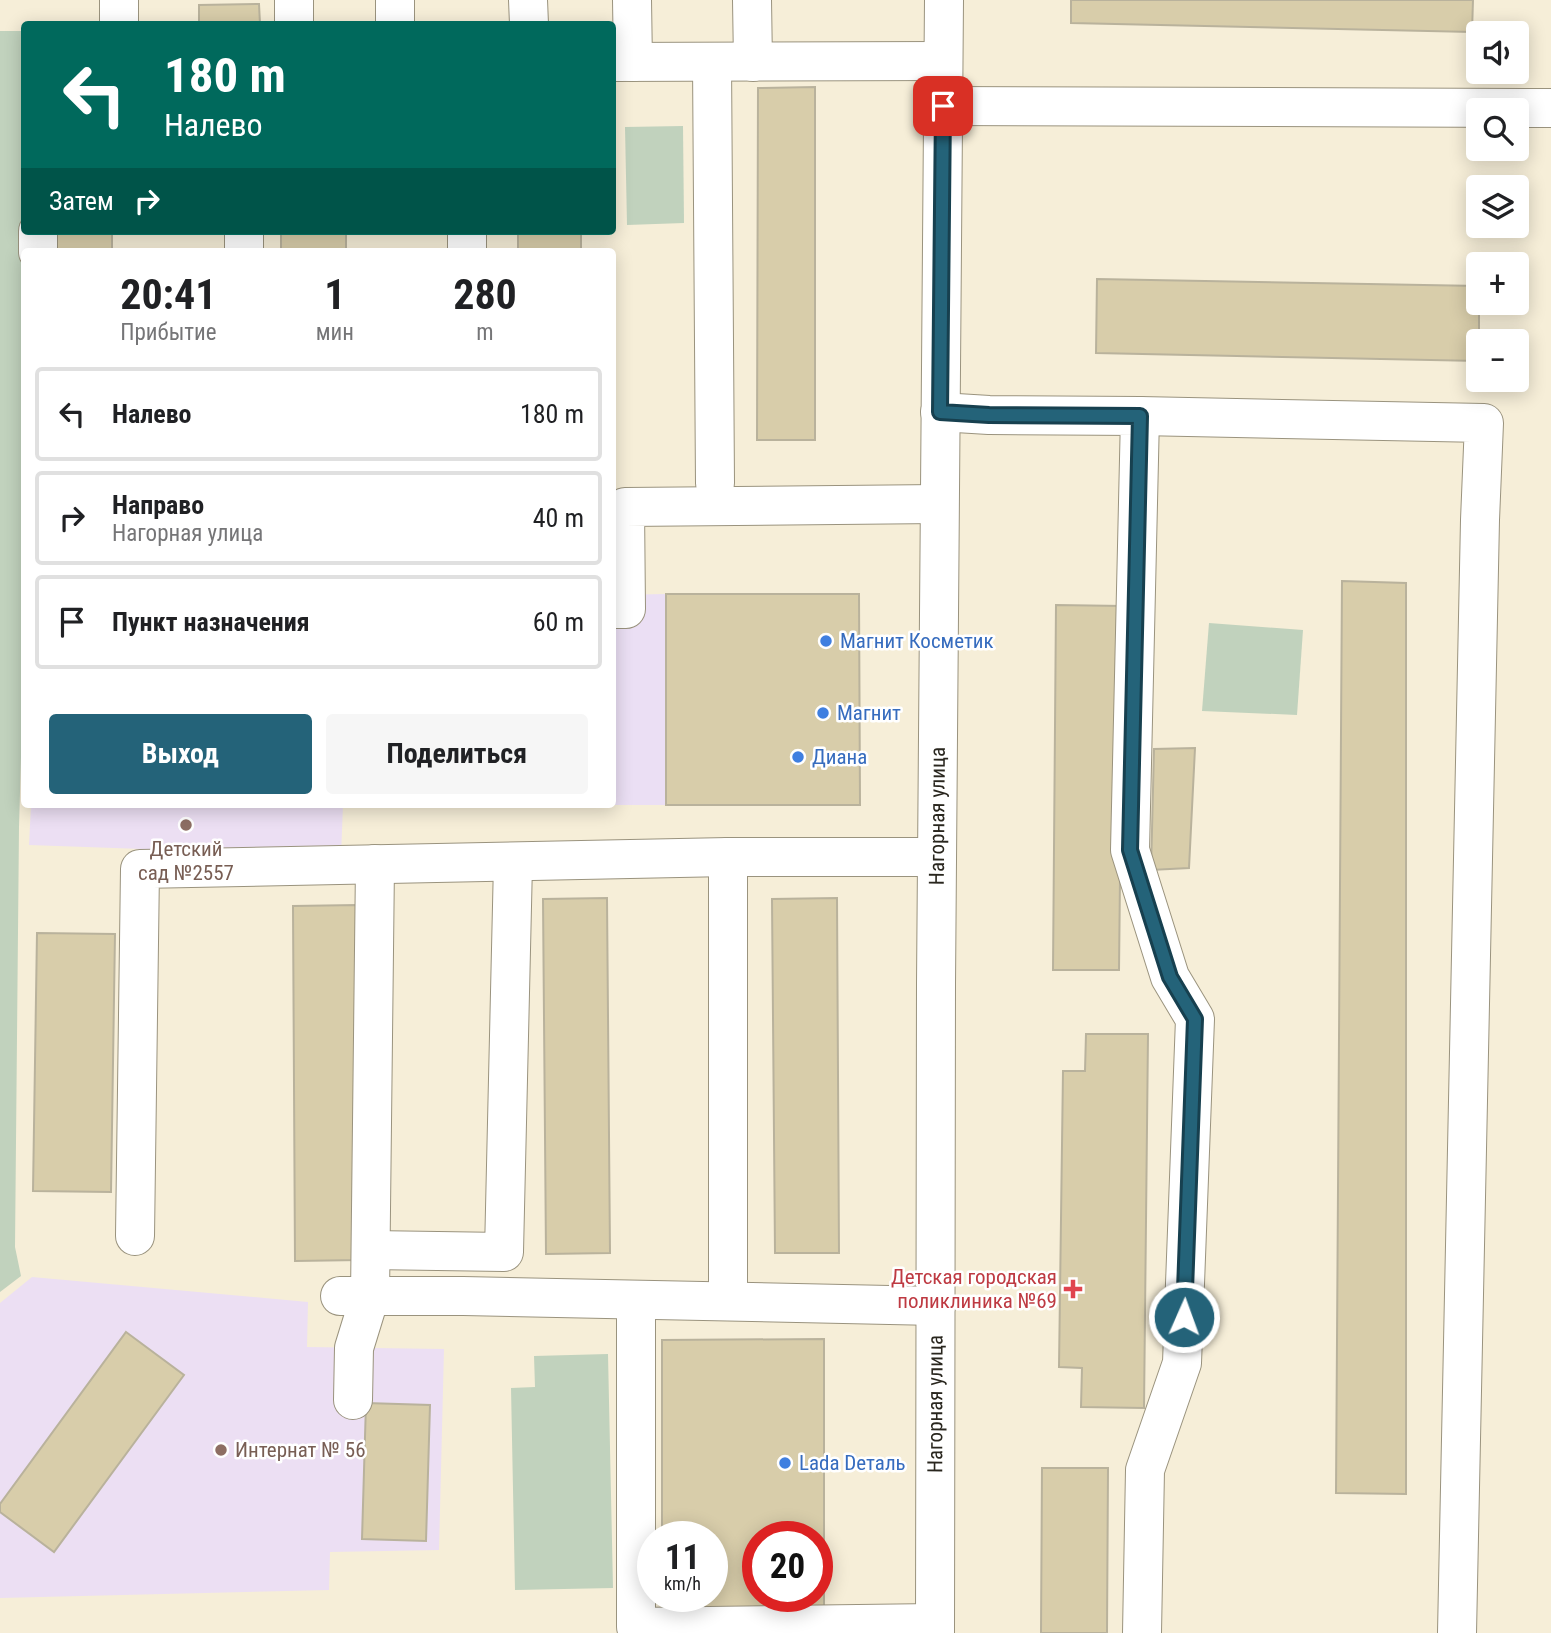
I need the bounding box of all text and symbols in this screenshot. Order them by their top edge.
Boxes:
map controls [1466,21,1529,392]
button: sound [1466,21,1529,84]
text: 180 m [164,47,286,104]
icon: left [49,49,140,140]
pin [913,76,973,136]
icon: arrive [924,87,962,125]
button: search [1466,98,1529,161]
text: Налево [164,106,263,144]
button: layers [1466,175,1529,238]
icon: right [128,182,166,220]
text: Затем [49,186,114,216]
button: + [1466,252,1529,315]
text: 20:41 [120,270,217,319]
text: 1 [324,270,345,319]
text: 280 [453,270,517,319]
text: Прибытие [120,319,217,346]
text: мин [316,319,354,346]
text: m [476,319,494,346]
button: − [1466,329,1529,392]
icon: left [53,395,91,433]
text: Налево [112,399,192,429]
text: 180 m [520,399,584,429]
text: Направо [112,490,204,520]
icon: right [53,499,91,537]
text: 40 m [533,503,584,533]
text: Нагорная улица [112,520,263,547]
icon: arrive [53,603,91,641]
text: Пункт назначения [112,607,310,637]
text: 60 m [533,607,584,637]
place label: Магнит Косметик [840,629,994,653]
marker: Магнит Косметик [818,633,834,649]
place label: Магнит [837,701,901,725]
marker: Магнит [815,705,831,721]
button: Выход [49,714,312,794]
button: Поделиться [326,714,588,794]
place label: Диана [812,745,867,769]
street label: Нагорная улица [925,747,950,885]
marker: Диана [790,749,806,765]
marker: Детский сад №2557 [178,817,194,833]
place label: Детский сад №2557 [138,837,234,885]
place label: Детская городская поликлиника №69 [891,1265,1057,1313]
marker: Детская городская поликлиника №69 [1063,1279,1083,1299]
position arrow [1147,1280,1221,1354]
street label: Нагорная улица [923,1335,947,1473]
place label: Интернат № 56 [235,1438,366,1462]
marker: Интернат № 56 [213,1442,229,1458]
place label: Lada Dеталь [799,1451,906,1475]
marker: Lada Dеталь [777,1455,793,1471]
speed limit sign: 20 [742,1521,833,1612]
text: 11 [665,1537,700,1578]
text: km/h [664,1573,701,1594]

